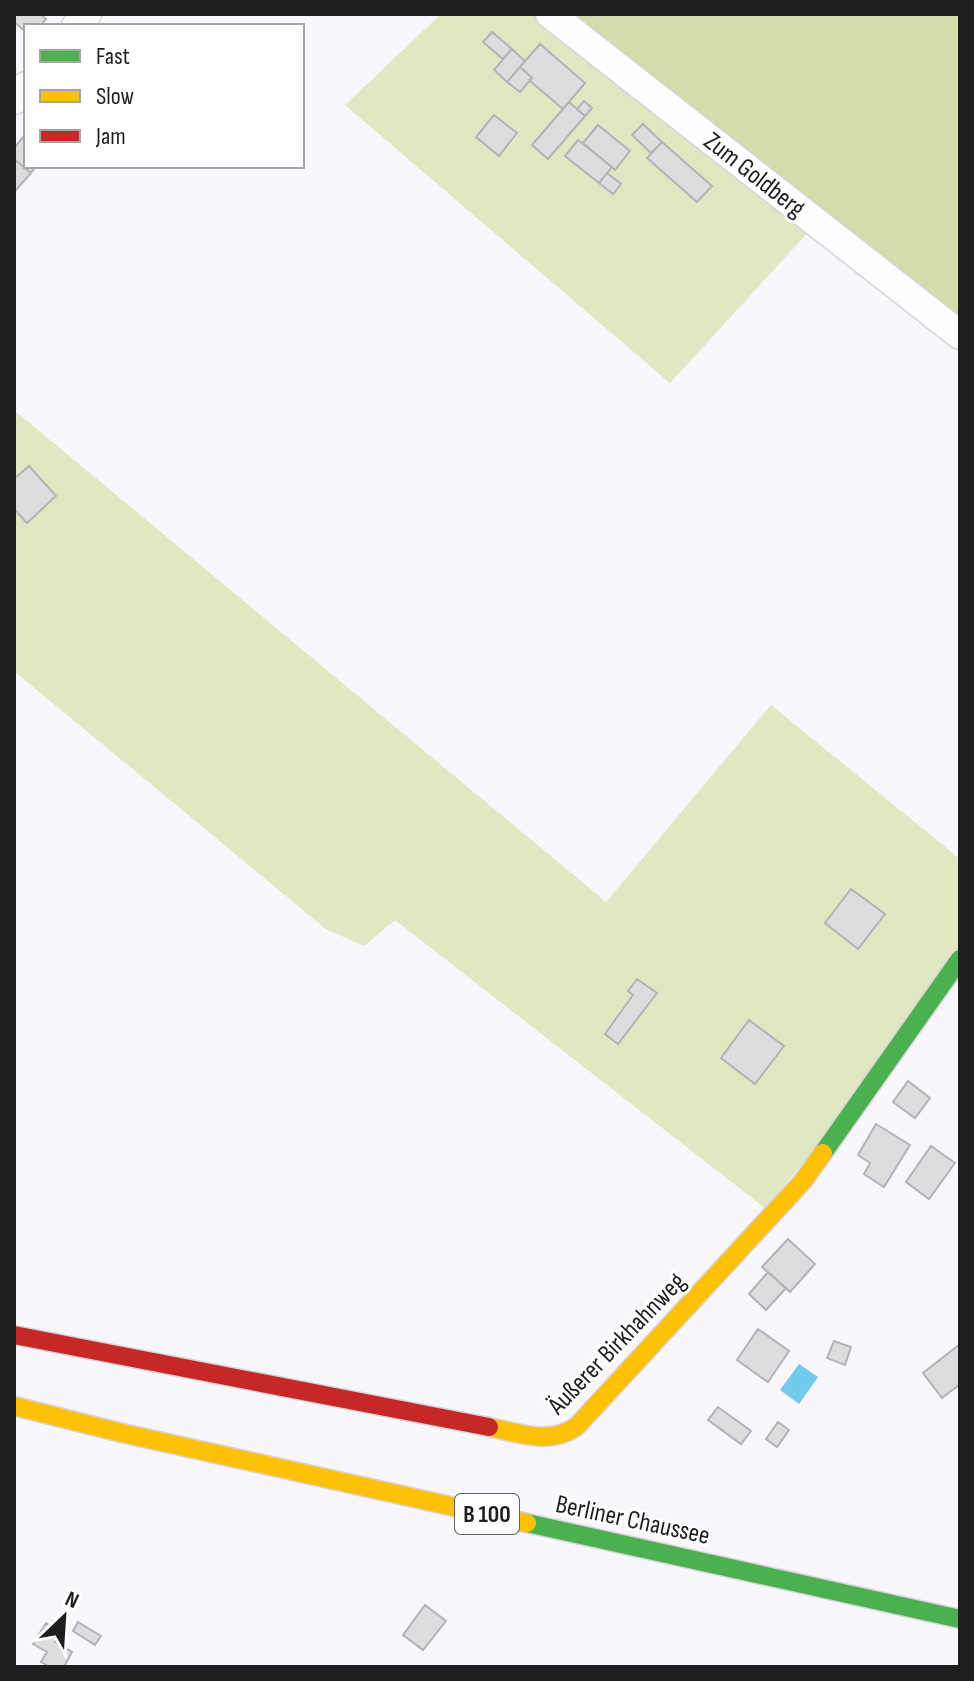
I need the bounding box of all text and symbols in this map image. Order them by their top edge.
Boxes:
legend [24,24,304,168]
text: Fast [96,42,130,71]
text: Slow [96,82,134,111]
text: Jam [95,122,126,151]
street label: Zum Goldberg [697,126,811,224]
street label: Äußerer Birkhahnweg [541,1267,692,1422]
street label: Berliner Chaussee [553,1489,713,1552]
road number: B 100 [455,1494,519,1534]
north arrow [24,1577,104,1657]
text: N [61,1586,83,1615]

